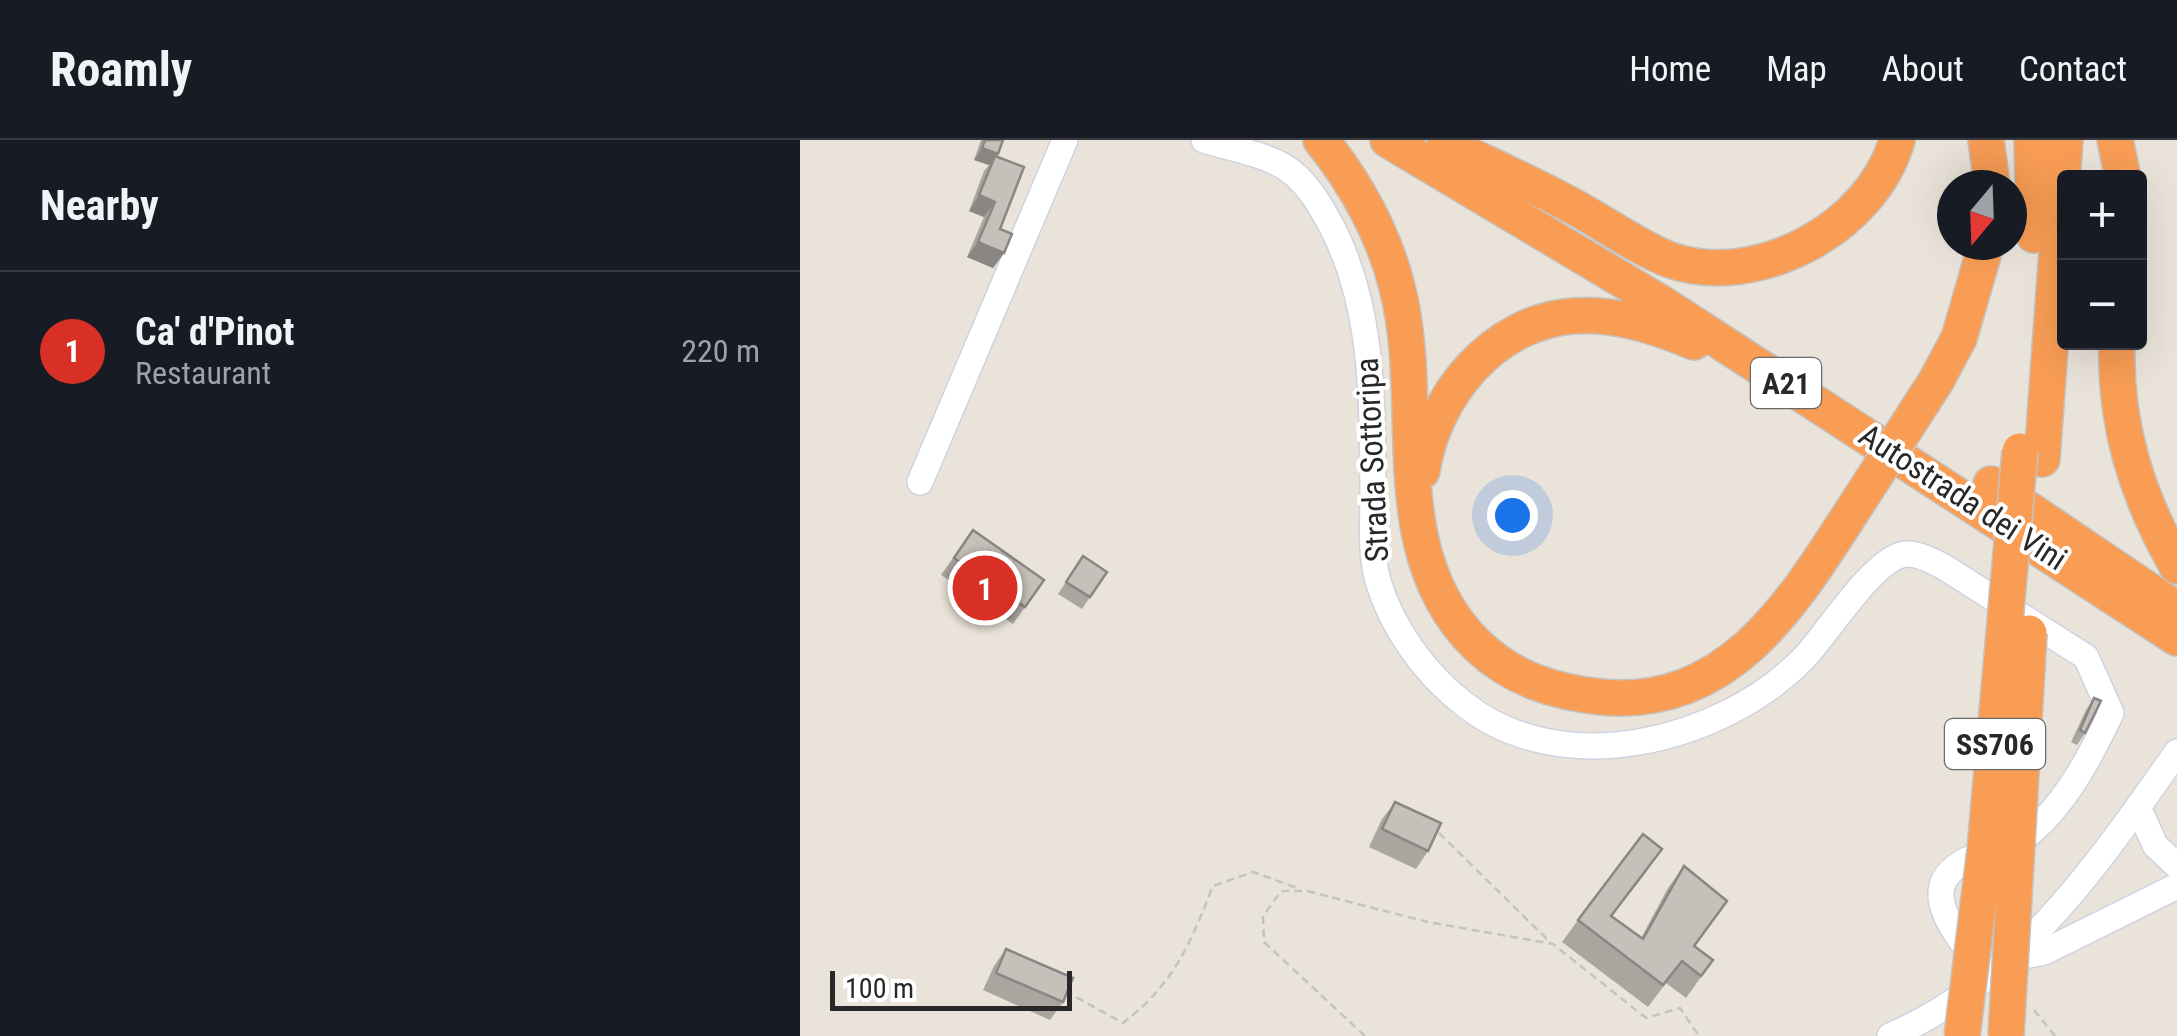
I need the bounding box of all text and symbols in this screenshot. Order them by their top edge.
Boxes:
text: Roamly [50,41,192,98]
text: Home [1629,49,1711,90]
text: Map [1766,49,1827,90]
text: About [1882,49,1964,90]
text: Contact [2019,49,2127,90]
north arrow [1937,170,2027,260]
map controls [2057,170,2147,350]
button: + [2057,170,2147,260]
text: Nearby [40,181,159,230]
button: − [2057,260,2147,350]
text: Ca' d'Pinot [135,310,295,354]
text: 1 [64,332,81,370]
text: 220 m [681,332,760,370]
text: Restaurant [135,354,271,392]
street label: Strada Sottoripa [1348,357,1396,563]
road number: A21 [1751,358,1821,408]
street label: Autostrada dei Vini [1852,416,2074,578]
your location [1487,490,1538,541]
pin: 1 [952,550,1018,626]
road number: SS706 [1945,719,2045,769]
scale bar [830,966,1072,1010]
text: 100 m [845,972,914,1005]

